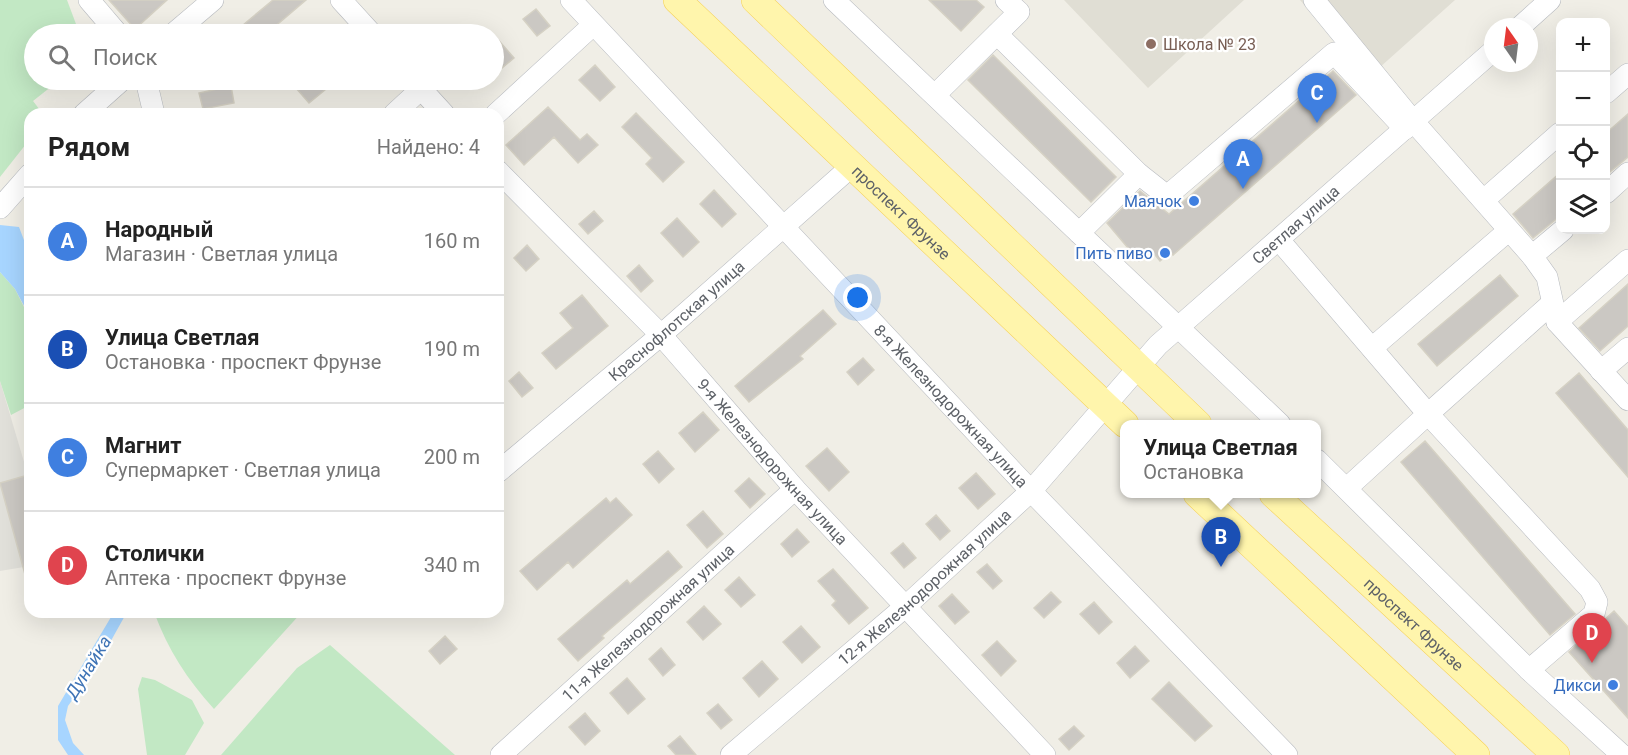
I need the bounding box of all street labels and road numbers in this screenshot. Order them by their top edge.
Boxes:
street label: проспект Фрунзе [848,161,955,263]
street label: Светлая улица [1248,181,1343,268]
street label: Краснофлотская улица [605,256,748,385]
street label: 8-я Железнодорожная улица [870,320,1032,491]
street label: 9-я Железнодорожная улица [694,375,852,549]
street label: 12-я Железнодорожная улица [834,505,1015,669]
street label: 11-я Железнодорожная улица [558,540,738,705]
street label: проспект Фрунзе [1360,574,1468,675]

